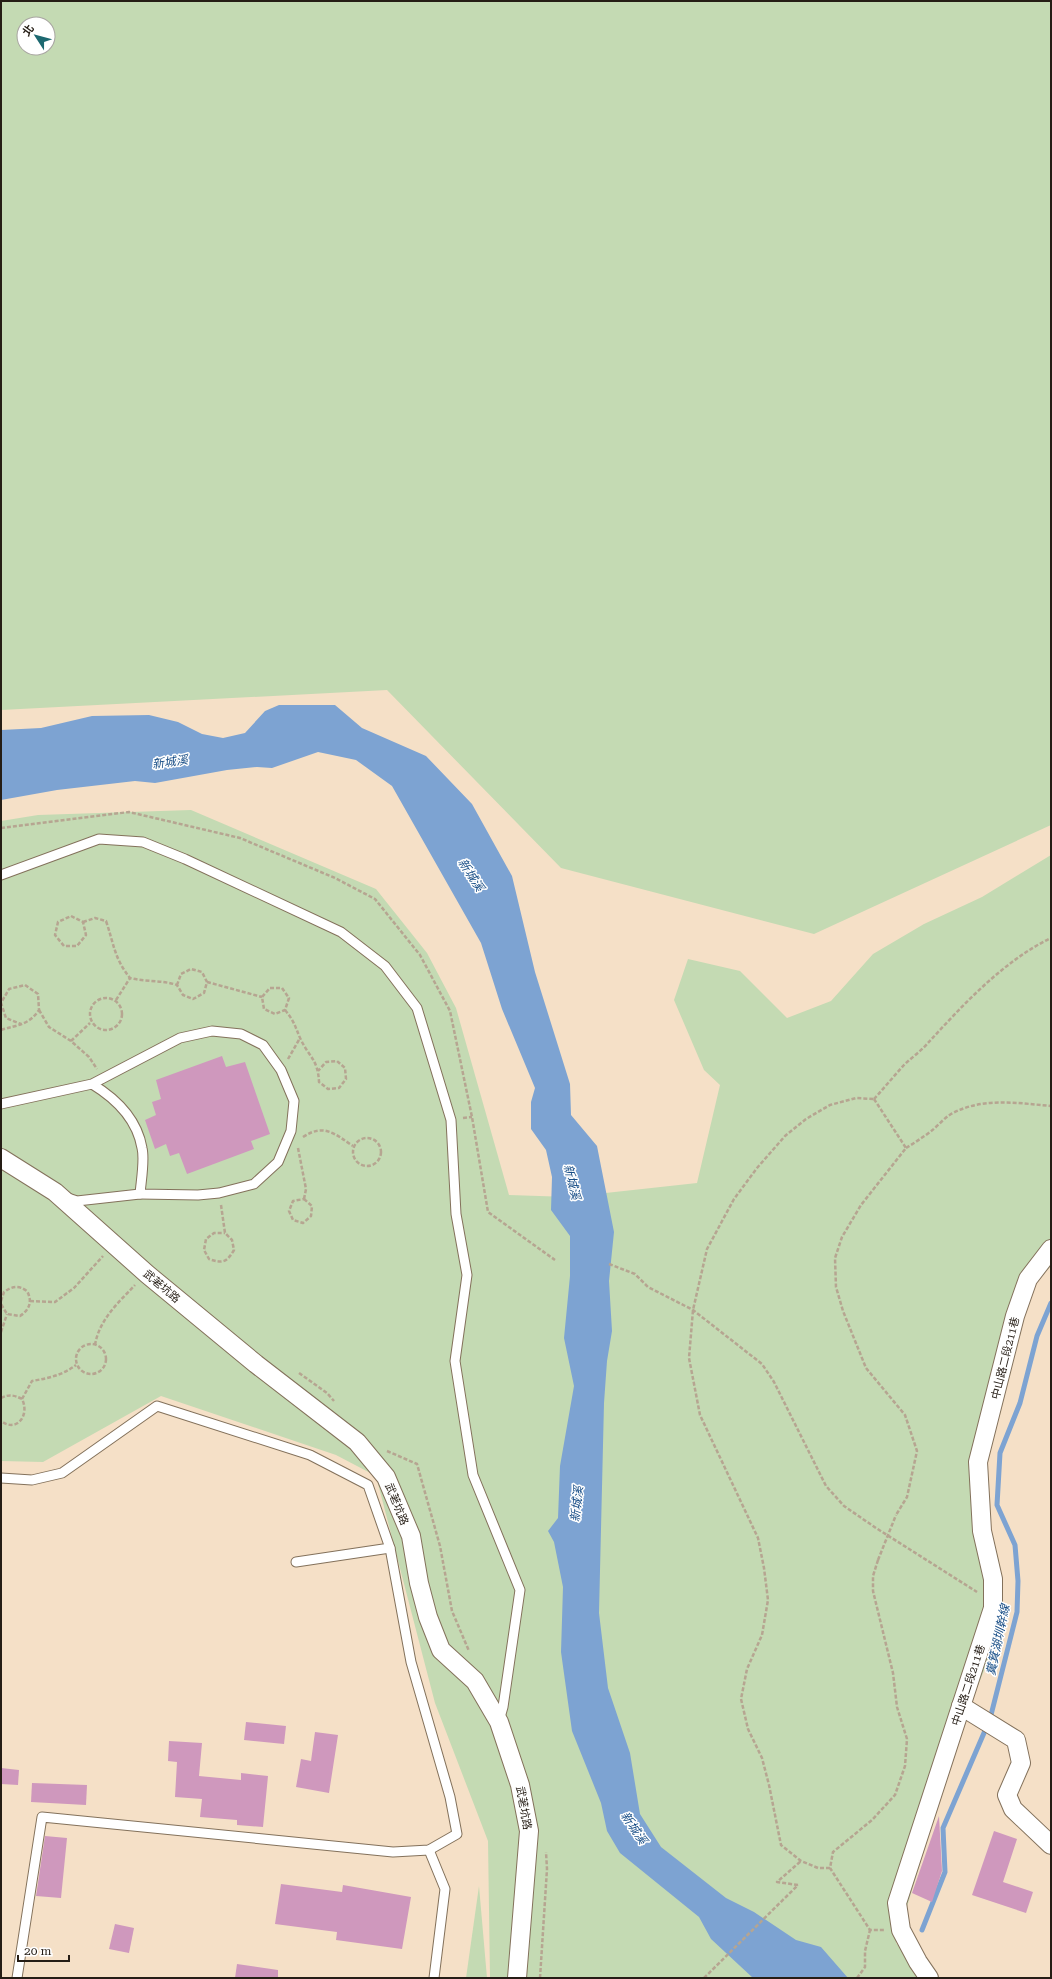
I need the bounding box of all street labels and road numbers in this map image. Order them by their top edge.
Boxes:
street label: 武荖坑路 [141,1267,183,1306]
street label: 中山路二段211巷 [989,1316,1022,1401]
street label: 武荖坑路 [382,1481,411,1527]
street label: 中山路二段211巷 [949,1643,988,1727]
street label: 武荖坑路 [513,1785,534,1831]

